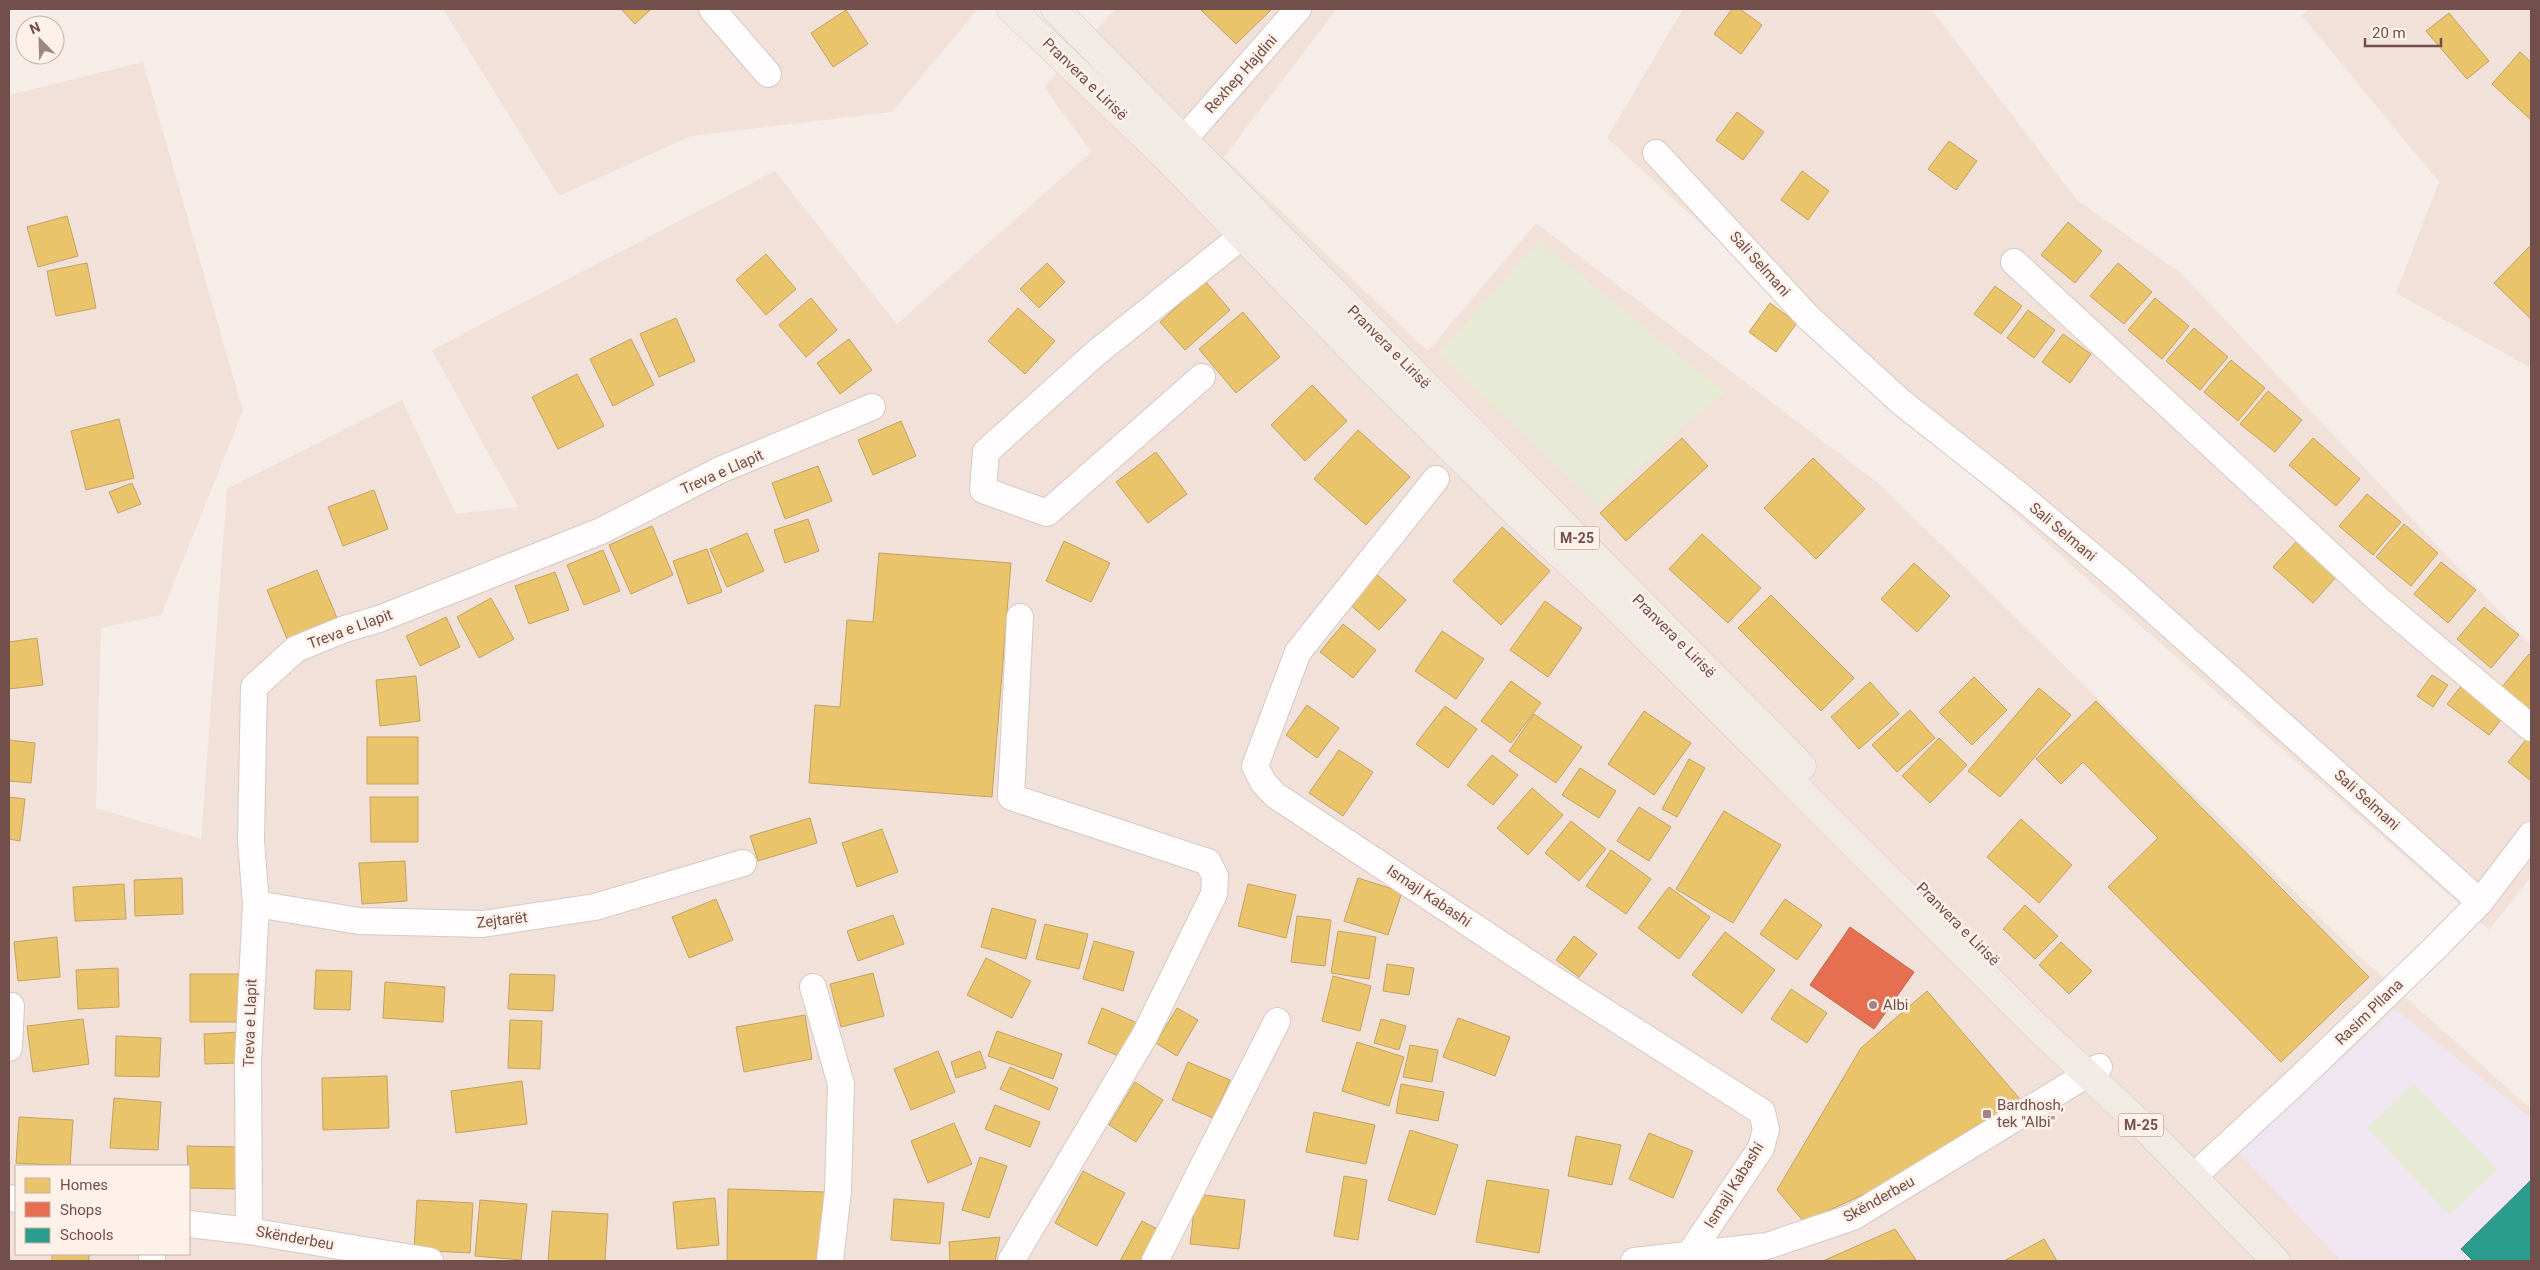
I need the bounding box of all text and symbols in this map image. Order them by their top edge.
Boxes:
north arrow [15,15,65,65]
scale bar [2365,15,2441,47]
text: N [27,19,43,37]
text: 20 m [2372,24,2406,42]
street label: Rexhep Hajdini [1201,31,1281,117]
street label: Pranvera e Lirisë [1039,34,1131,124]
street label: Sali Selmani [1726,228,1794,300]
street label: Pranvera e Lirisë [1344,302,1434,392]
street label: Treva e Llapit [678,446,766,498]
street label: Sali Selmani [2026,499,2100,565]
road number: M-25 [1554,526,1600,550]
street label: Pranvera e Lirisë [1629,591,1719,681]
street label: Treva e Llapit [305,605,395,653]
street label: Sali Selmani [2331,766,2403,834]
street label: Ismajl Kabashi [1383,861,1475,931]
street label: Pranvera e Lirisë [1913,879,2003,969]
street label: Zejtarët [475,908,529,932]
street label: Rasim Pllana [2331,975,2407,1049]
street label: Treva e Llapit [239,978,261,1068]
place label: Albi [1883,996,1909,1014]
marker: Albi [1867,999,1879,1011]
place label: Bardhosh, tek "Albi" [1997,1096,2064,1131]
marker: Bardhosh, tek "Albi" [1981,1108,1993,1120]
road number: M-25 [2118,1114,2164,1136]
street label: Ismajl Kabashi [1700,1139,1768,1231]
legend [15,1165,190,1255]
street label: Skënderbeu [1840,1172,1918,1226]
text: Homes [60,1176,108,1194]
text: Shops [60,1201,102,1219]
street label: Skënderbeu [255,1222,335,1254]
text: Schools [60,1226,114,1244]

